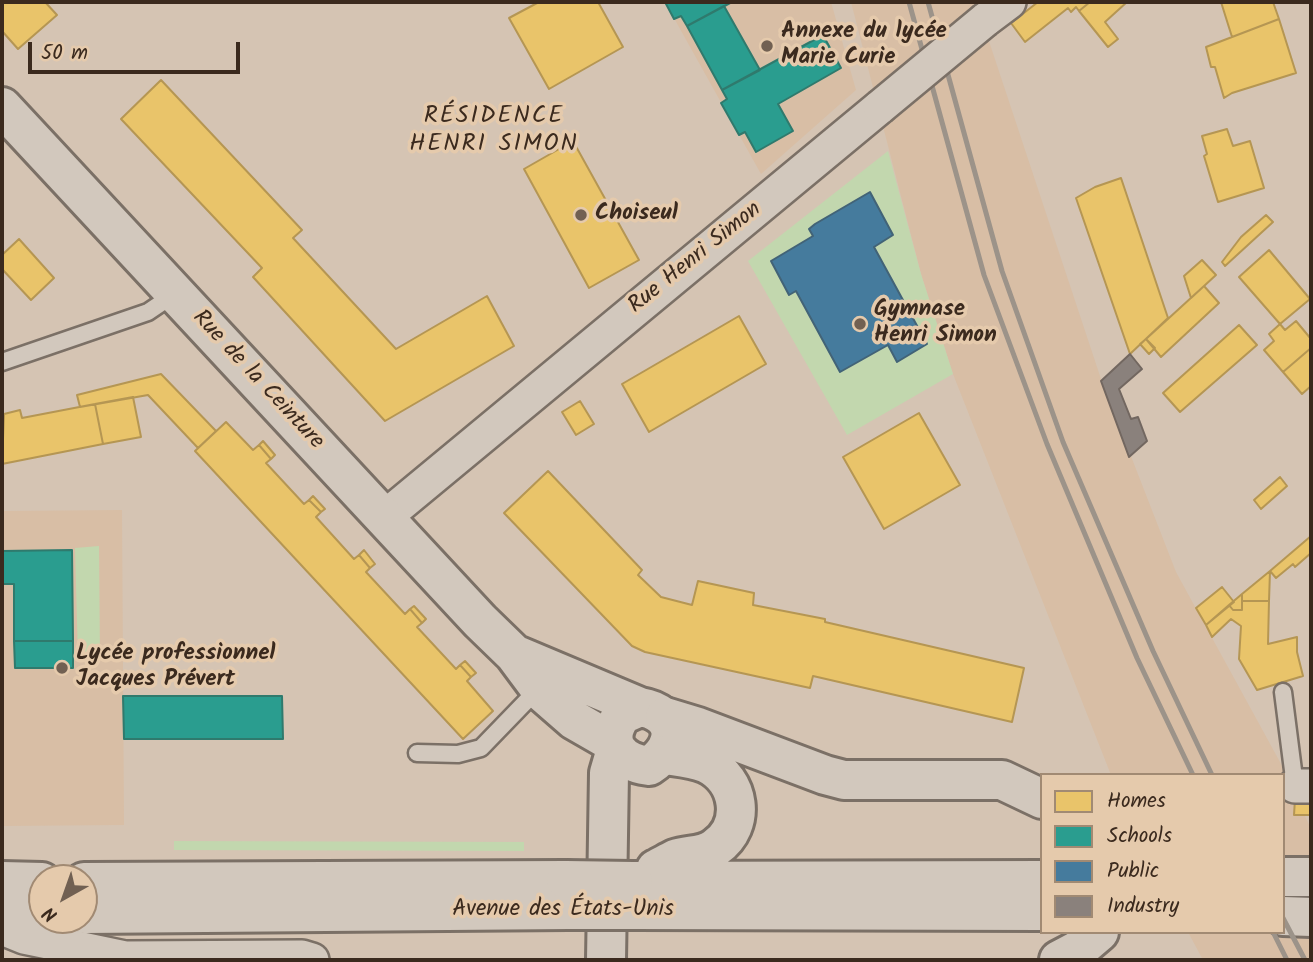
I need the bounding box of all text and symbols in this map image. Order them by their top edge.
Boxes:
place label: Annexe du lycée Marie Curie [781,19,947,73]
scale bar [32,28,243,72]
text: 50 m [41,37,88,70]
marker: Annexe du lycée Marie Curie [759,38,775,54]
district label: RÉSIDENCE HENRI SIMON [411,104,577,160]
street label: Rue Henri Simon [624,197,768,321]
place label: Choiseul [595,201,678,229]
marker: Choiseul [573,207,589,223]
place label: Gymnase Henri Simon [874,297,997,351]
street label: Rue de la Ceinture [185,306,329,456]
marker: Gymnase Henri Simon [852,316,868,332]
place label: Lycée professionnel Jacques Prévert [76,641,275,695]
marker: Lycée professionnel Jacques Prévert [54,660,70,676]
legend [1040,773,1285,934]
text: Homes [1107,785,1166,818]
text: Schools [1107,820,1172,853]
text: Public [1107,855,1159,888]
north arrow [28,864,98,934]
text: Industry [1107,890,1179,923]
street label: Avenue des États-Unis [452,897,674,925]
text: N [37,898,65,929]

